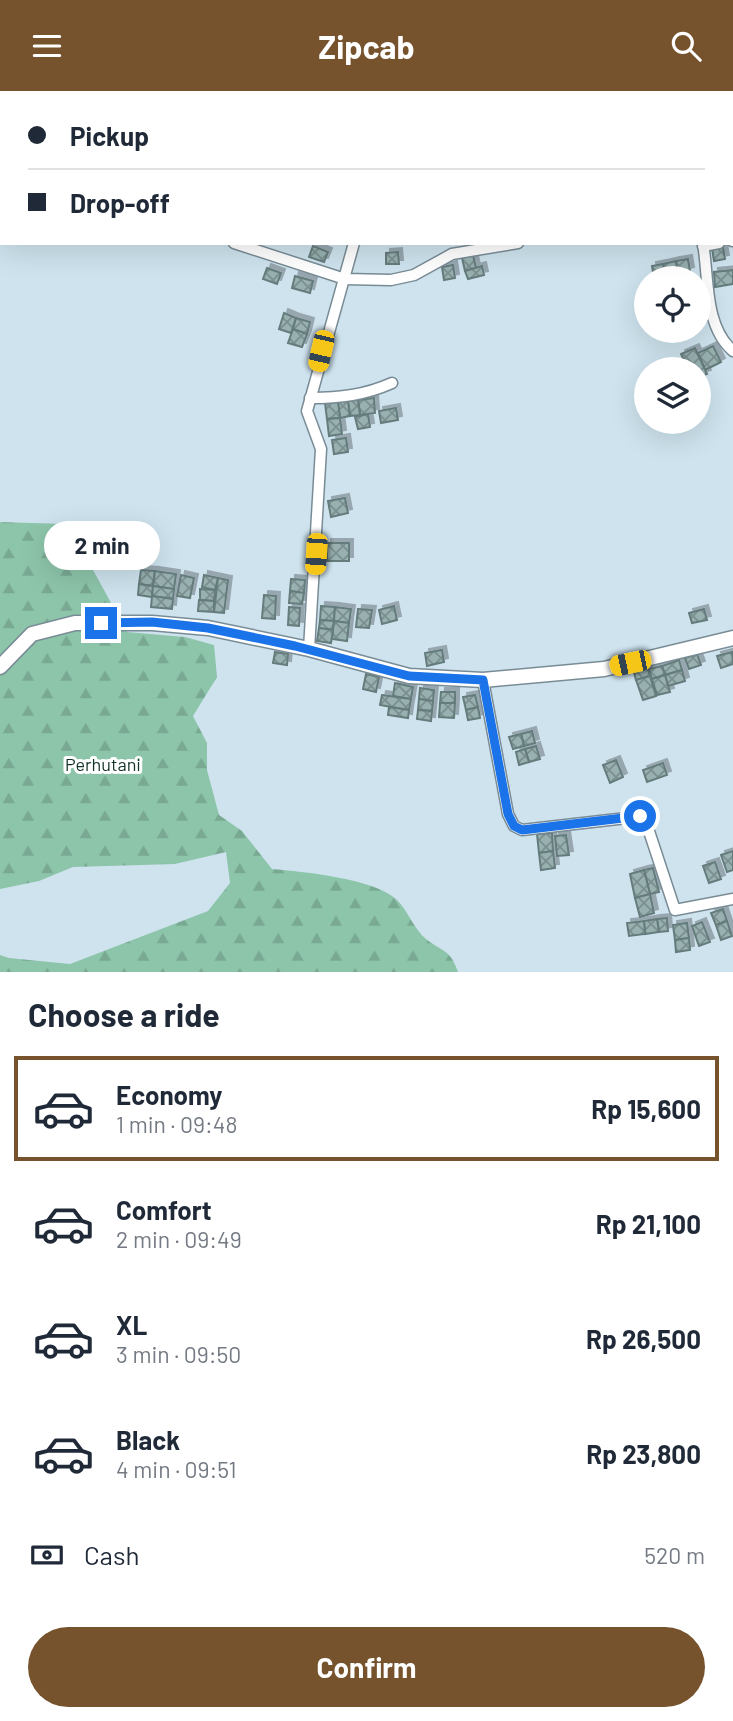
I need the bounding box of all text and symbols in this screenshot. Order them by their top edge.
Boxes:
icon: menu [28,27,66,65]
text: Zipcab [318,27,415,65]
icon: search [667,27,705,65]
text: Pickup [70,120,149,151]
text: Drop-off [70,187,170,218]
map controls [634,266,711,434]
button: locate [634,266,711,343]
car [307,328,336,374]
button: layers [634,357,711,434]
callout: 2 min [43,521,159,571]
text: 2 min [74,531,130,559]
car [305,532,328,576]
route end [85,607,117,639]
car [608,648,653,678]
park label: Perhutani [65,753,141,775]
route start [624,800,656,832]
text: Choose a ride [28,995,220,1033]
icon: car [32,1077,95,1140]
text: Economy [116,1079,222,1110]
text: Rp 15,600 [591,1093,701,1124]
text: 1 min · 09:48 [116,1110,237,1138]
icon: car [32,1192,95,1255]
text: Comfort [116,1194,212,1225]
text: Rp 21,100 [596,1208,701,1239]
text: 2 min · 09:49 [116,1225,242,1253]
icon: car [32,1307,95,1370]
text: XL [116,1309,147,1340]
text: Rp 26,500 [586,1323,701,1354]
text: 3 min · 09:50 [116,1340,241,1368]
icon: car [32,1422,95,1485]
text: Black [116,1424,180,1455]
text: Rp 23,800 [586,1438,701,1469]
text: 4 min · 09:51 [116,1455,237,1483]
icon: cash [28,1536,66,1574]
text: Cash [84,1539,139,1570]
text: 520 m [644,1541,705,1569]
button: Confirm [28,1627,705,1707]

